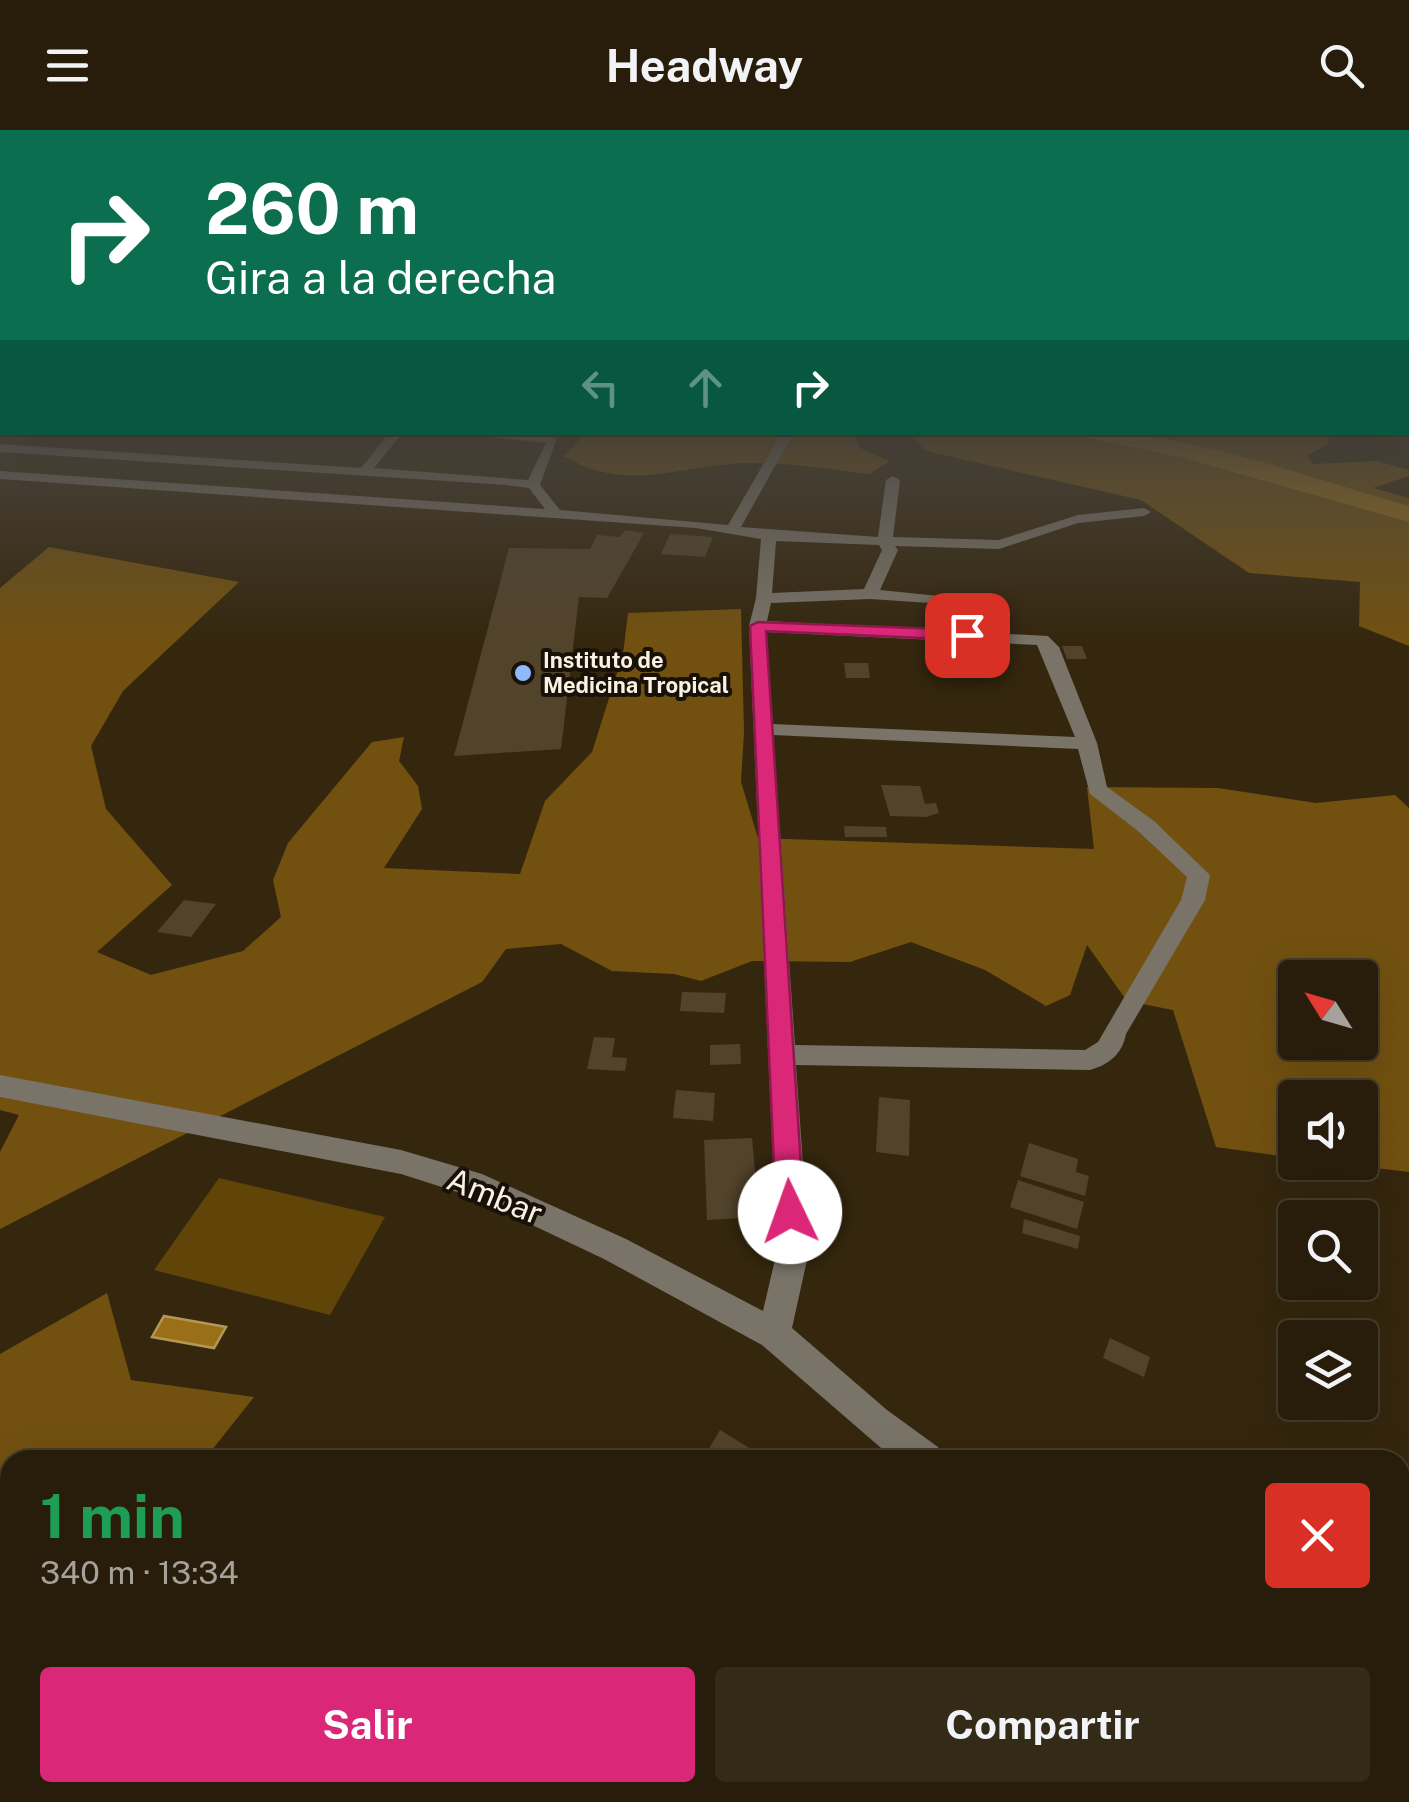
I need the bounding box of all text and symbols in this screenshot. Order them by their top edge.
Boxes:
icon: menu [40,38,95,93]
icon: search [1314,38,1369,93]
text: Headway [606,39,803,92]
text: 260 m [205,167,419,250]
icon: right [40,170,170,300]
text: Gira a la derecha [205,251,556,304]
icon: left [573,360,628,415]
icon: ahead [678,360,733,415]
icon: right [783,360,838,415]
pin [925,593,1010,678]
icon: arrive [940,608,995,663]
place label: Instituto de Medicina Tropical [543,647,729,698]
marker: Instituto de Medicina Tropical [512,662,534,684]
north arrow [1278,960,1378,1060]
map controls [1278,960,1378,1420]
button: sound [1278,1080,1378,1180]
street label: Ambar [442,1160,548,1232]
position arrow [738,1160,842,1264]
button: search [1278,1200,1378,1300]
button: layers [1278,1320,1378,1420]
text: 1 min [40,1481,185,1552]
button: close [1265,1483,1370,1588]
text: 340 m · 13:34 [40,1554,239,1591]
button: Salir [40,1667,695,1782]
button: Compartir [715,1667,1370,1782]

